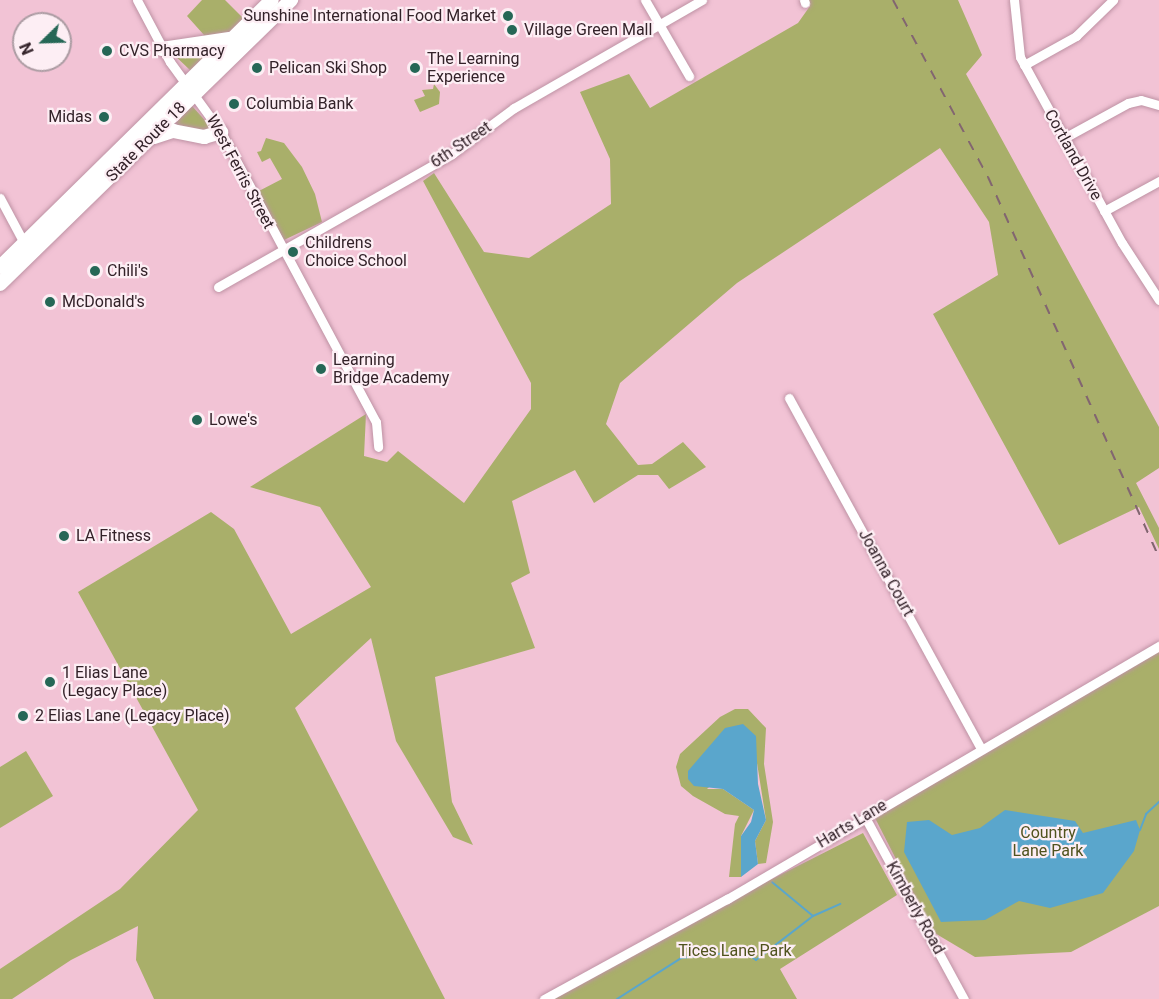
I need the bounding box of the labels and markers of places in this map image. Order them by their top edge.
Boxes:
place label: Sunshine International Food Market [243,6,496,26]
marker: Sunshine International Food Market [501,9,515,23]
place label: Village Green Mall [524,20,652,40]
marker: Village Green Mall [505,23,519,37]
place label: CVS Pharmacy [119,41,225,61]
marker: CVS Pharmacy [100,44,114,58]
place label: The Learning Experience [427,49,520,87]
place label: Pelican Ski Shop [269,58,387,78]
marker: Pelican Ski Shop [250,61,264,75]
marker: The Learning Experience [408,61,422,75]
place label: Columbia Bank [246,94,353,114]
marker: Columbia Bank [227,97,241,111]
place label: Midas [48,107,92,127]
marker: Midas [97,110,111,124]
place label: Childrens Choice School [305,233,407,271]
marker: Childrens Choice School [286,245,300,259]
place label: Chili's [107,261,148,281]
marker: Chili's [88,264,102,278]
place label: McDonald's [62,292,145,312]
marker: McDonald's [43,295,57,309]
place label: Learning Bridge Academy [333,350,449,388]
marker: Learning Bridge Academy [314,362,328,376]
place label: Lowe's [209,410,258,430]
marker: Lowe's [190,413,204,427]
place label: LA Fitness [76,526,151,546]
marker: LA Fitness [57,529,71,543]
place label: 1 Elias Lane (Legacy Place) [62,663,167,701]
marker: 1 Elias Lane (Legacy Place) [43,675,57,689]
place label: 2 Elias Lane (Legacy Place) [35,706,230,726]
marker: 2 Elias Lane (Legacy Place) [16,709,30,723]

